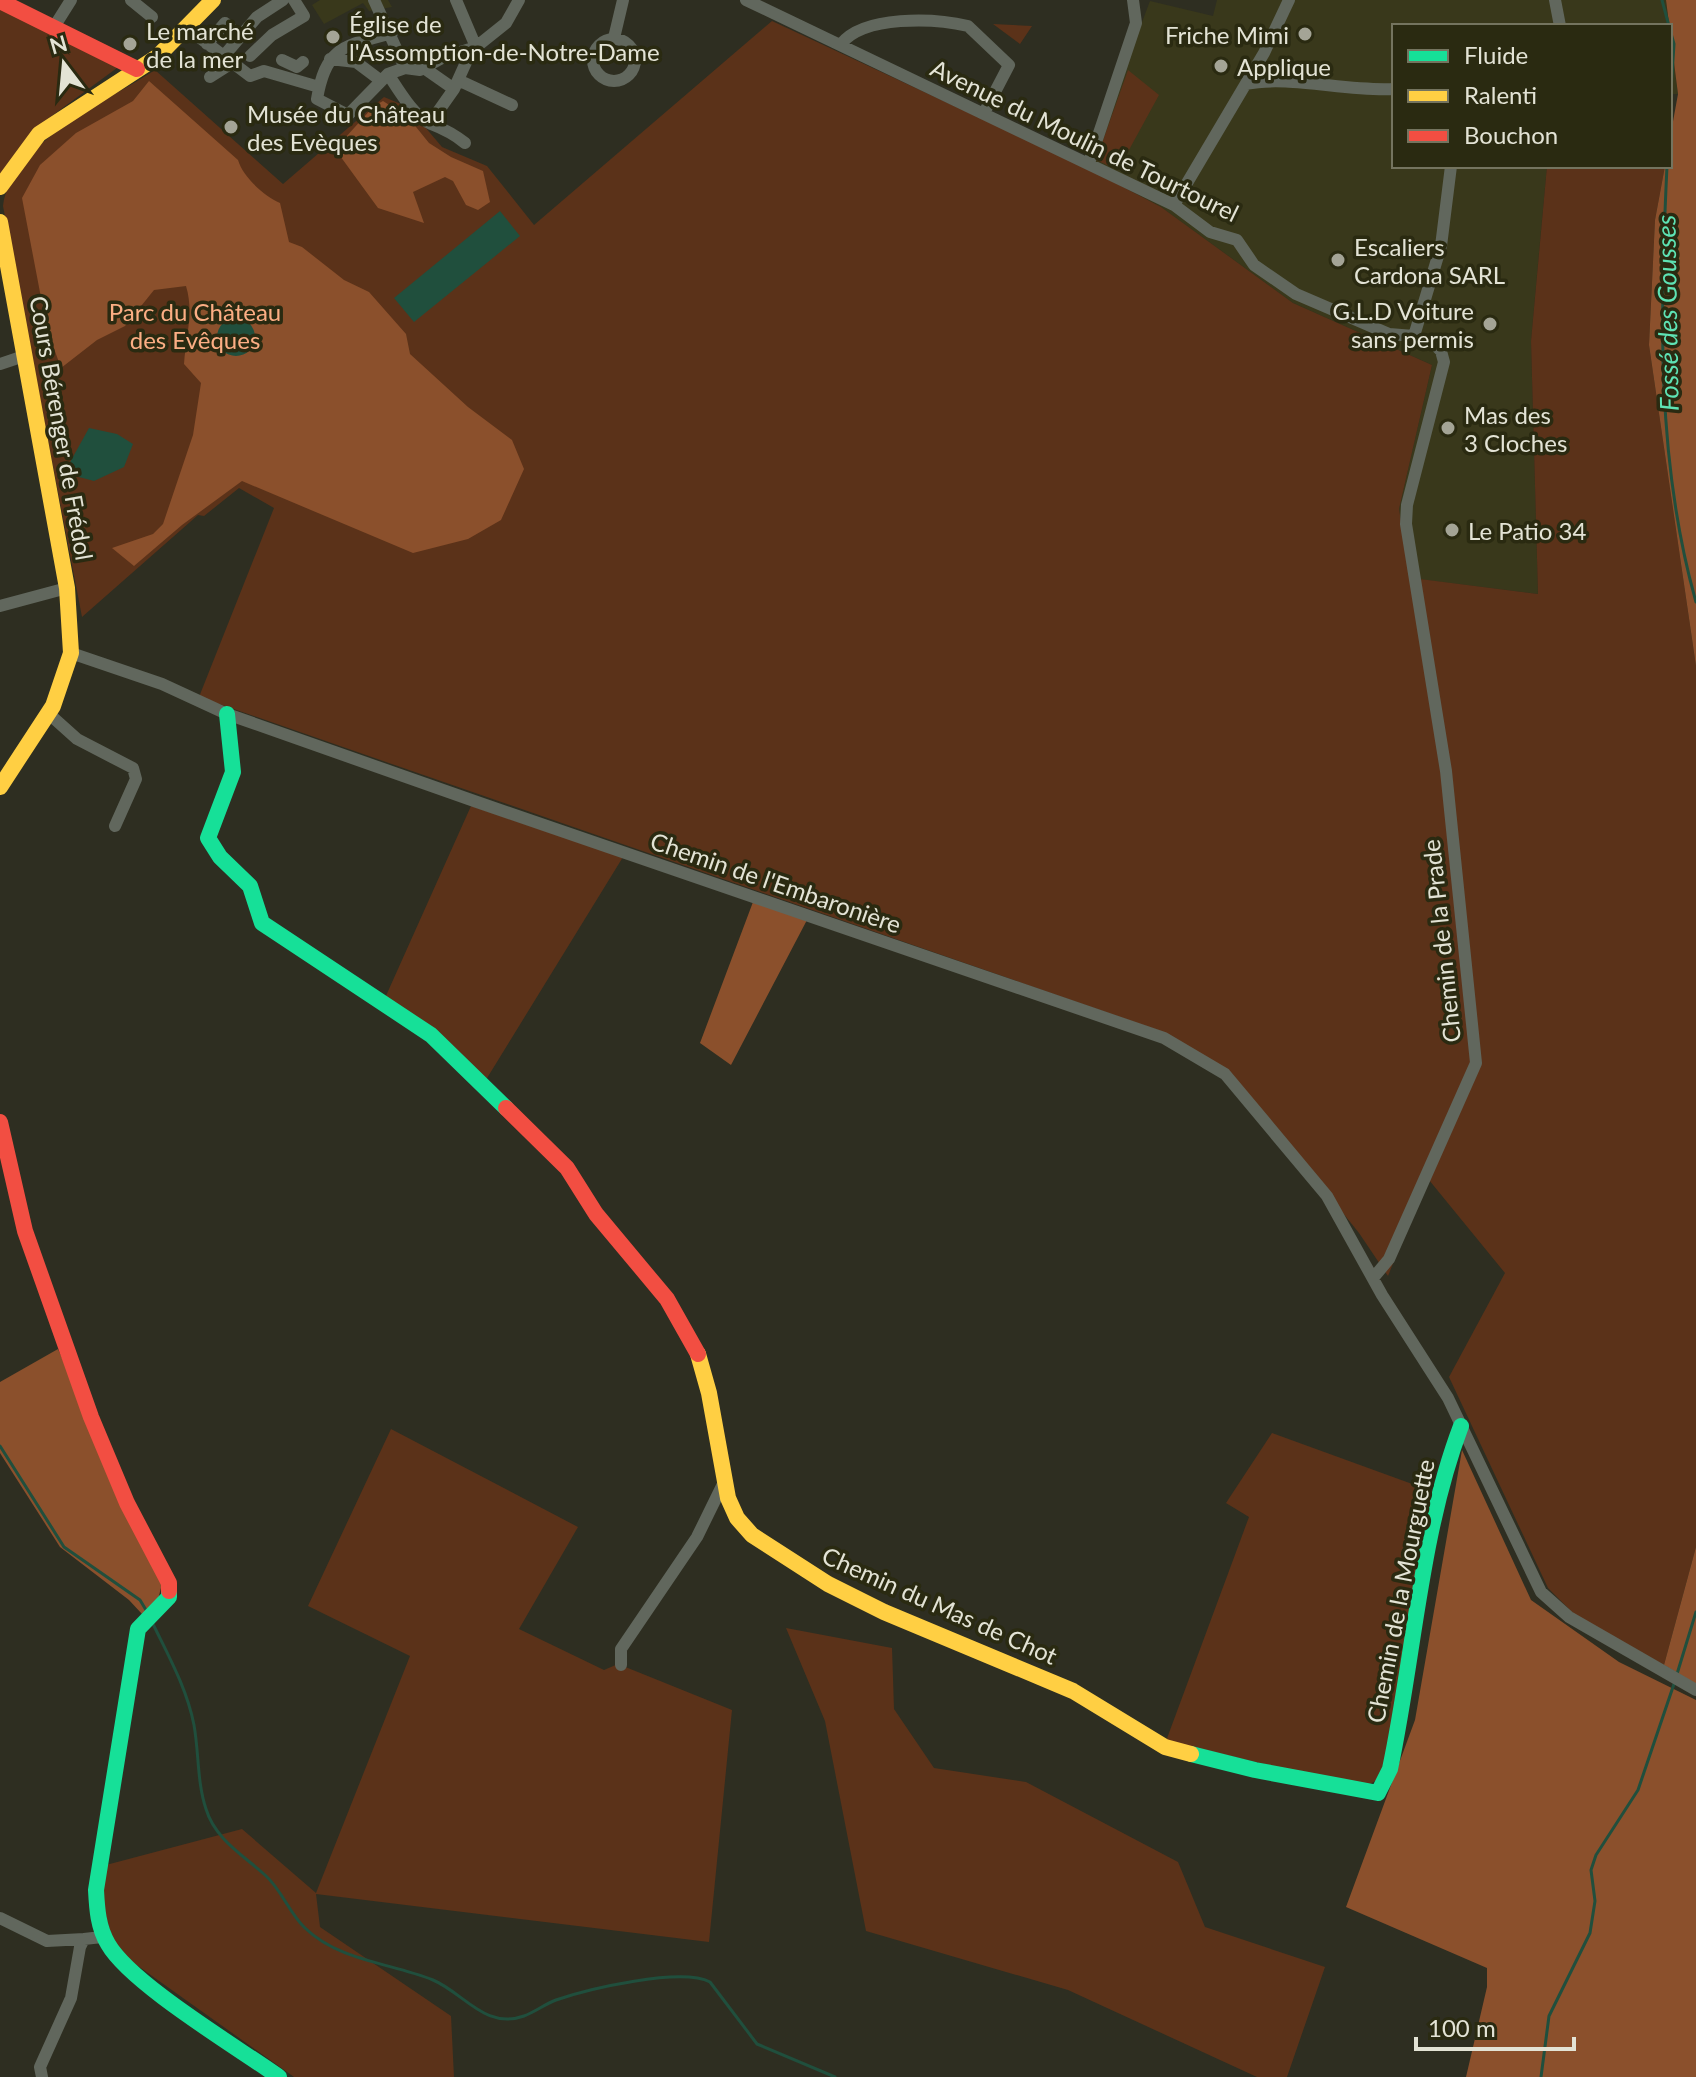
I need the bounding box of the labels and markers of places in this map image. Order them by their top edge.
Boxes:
place label: Église de l'Assomption-de-Notre-Dame [349,9,660,66]
place label: Le marché de la mer [146,16,254,73]
place label: Friche Mimi [1165,20,1289,49]
marker: Friche Mimi [1296,25,1314,43]
marker: Église de l'Assomption-de-Notre-Dame [324,28,342,46]
marker: Le marché de la mer [121,35,139,53]
place label: Applique [1237,52,1331,81]
marker: Applique [1212,57,1230,75]
place label: Musée du Château des Evèques [247,99,445,156]
marker: Musée du Château des Evèques [222,118,240,136]
place label: Escaliers Cardona SARL [1354,232,1505,289]
marker: Escaliers Cardona SARL [1329,251,1347,269]
place label: G.L.D Voiture sans permis [1333,296,1474,353]
marker: G.L.D Voiture sans permis [1481,315,1499,333]
place label: Mas des 3 Cloches [1464,400,1567,457]
marker: Mas des 3 Cloches [1439,419,1457,437]
place label: Le Patio 34 [1468,516,1587,545]
marker: Le Patio 34 [1443,521,1461,539]

